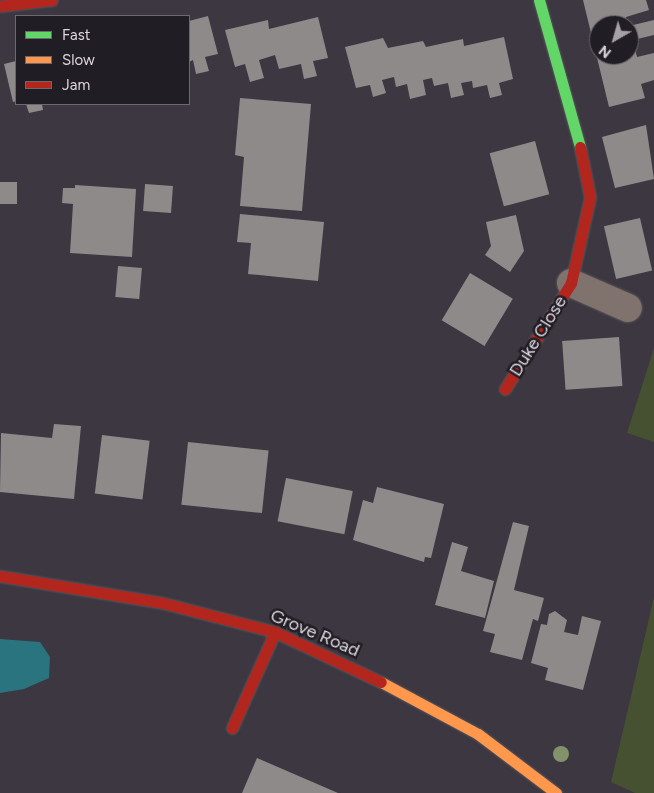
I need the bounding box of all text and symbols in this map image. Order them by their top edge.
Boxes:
legend [15,15,190,105]
north arrow [589,15,639,65]
text: Fast [62,26,90,44]
text: N [596,41,615,61]
text: Slow [62,51,95,69]
text: Jam [62,76,90,94]
street label: Duke Close [505,292,571,380]
street label: Grove Road [267,605,363,661]

